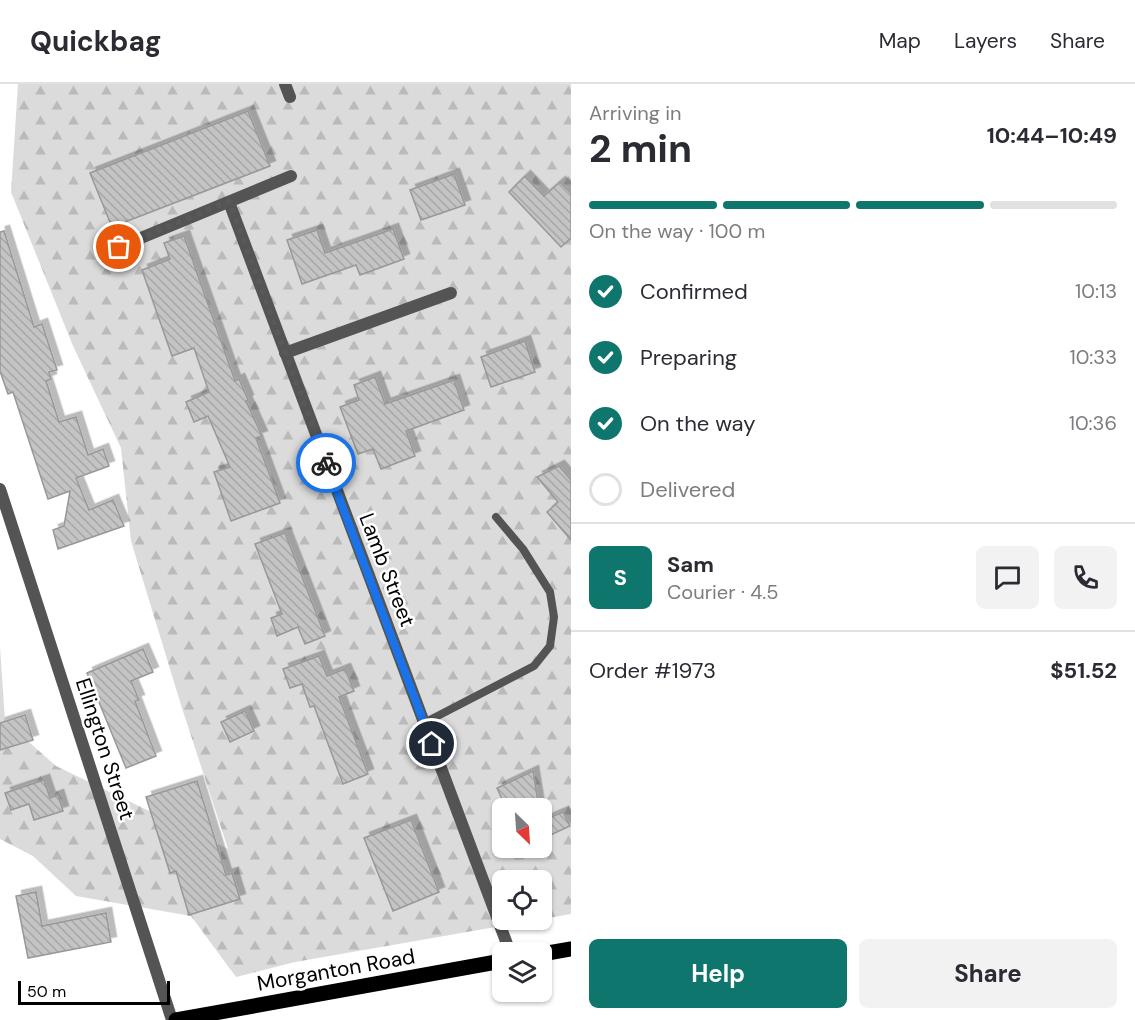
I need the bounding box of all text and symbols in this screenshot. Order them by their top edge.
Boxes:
text: Quickbag [30,23,162,60]
text: Map [879,27,921,55]
text: Layers [954,27,1017,55]
text: Share [1050,27,1105,55]
text: Arriving in [589,100,681,126]
text: 10:44–10:49 [987,121,1117,150]
text: 2 min [589,123,692,174]
text: On the way · 100 m [589,218,765,244]
pin [93,221,144,272]
icon: bag [102,230,135,263]
icon: check [589,275,622,308]
text: Confirmed [640,277,748,306]
text: 10:13 [1075,278,1117,304]
icon: check [589,341,622,374]
text: Preparing [640,343,737,372]
text: 10:33 [1069,344,1117,370]
icon: check [589,407,622,440]
text: On the way [640,409,755,438]
text: 10:36 [1069,410,1117,436]
courier [296,433,356,493]
icon: bike [310,447,343,480]
text: Delivered [640,475,735,504]
street label: Lamb Street [353,509,421,631]
button: chat [976,546,1039,609]
button: phone [1054,546,1117,609]
text: Sam [667,550,714,579]
text: S [614,563,627,592]
text: Courier · 4.5 [667,579,779,605]
text: Order #1973 [589,656,716,685]
text: $51.52 [1050,656,1117,685]
street label: Ellington Street [69,674,141,824]
pin [406,718,457,769]
icon: home [415,727,448,760]
north arrow [492,798,552,858]
map controls [492,798,552,1002]
button: locate [492,870,552,930]
button: Help [589,939,847,1008]
button: Share [859,939,1117,1008]
street label: Morganton Road [255,942,417,998]
button: layers [492,942,552,1002]
scale bar [18,978,170,1006]
text: 50 m [27,981,66,1002]

